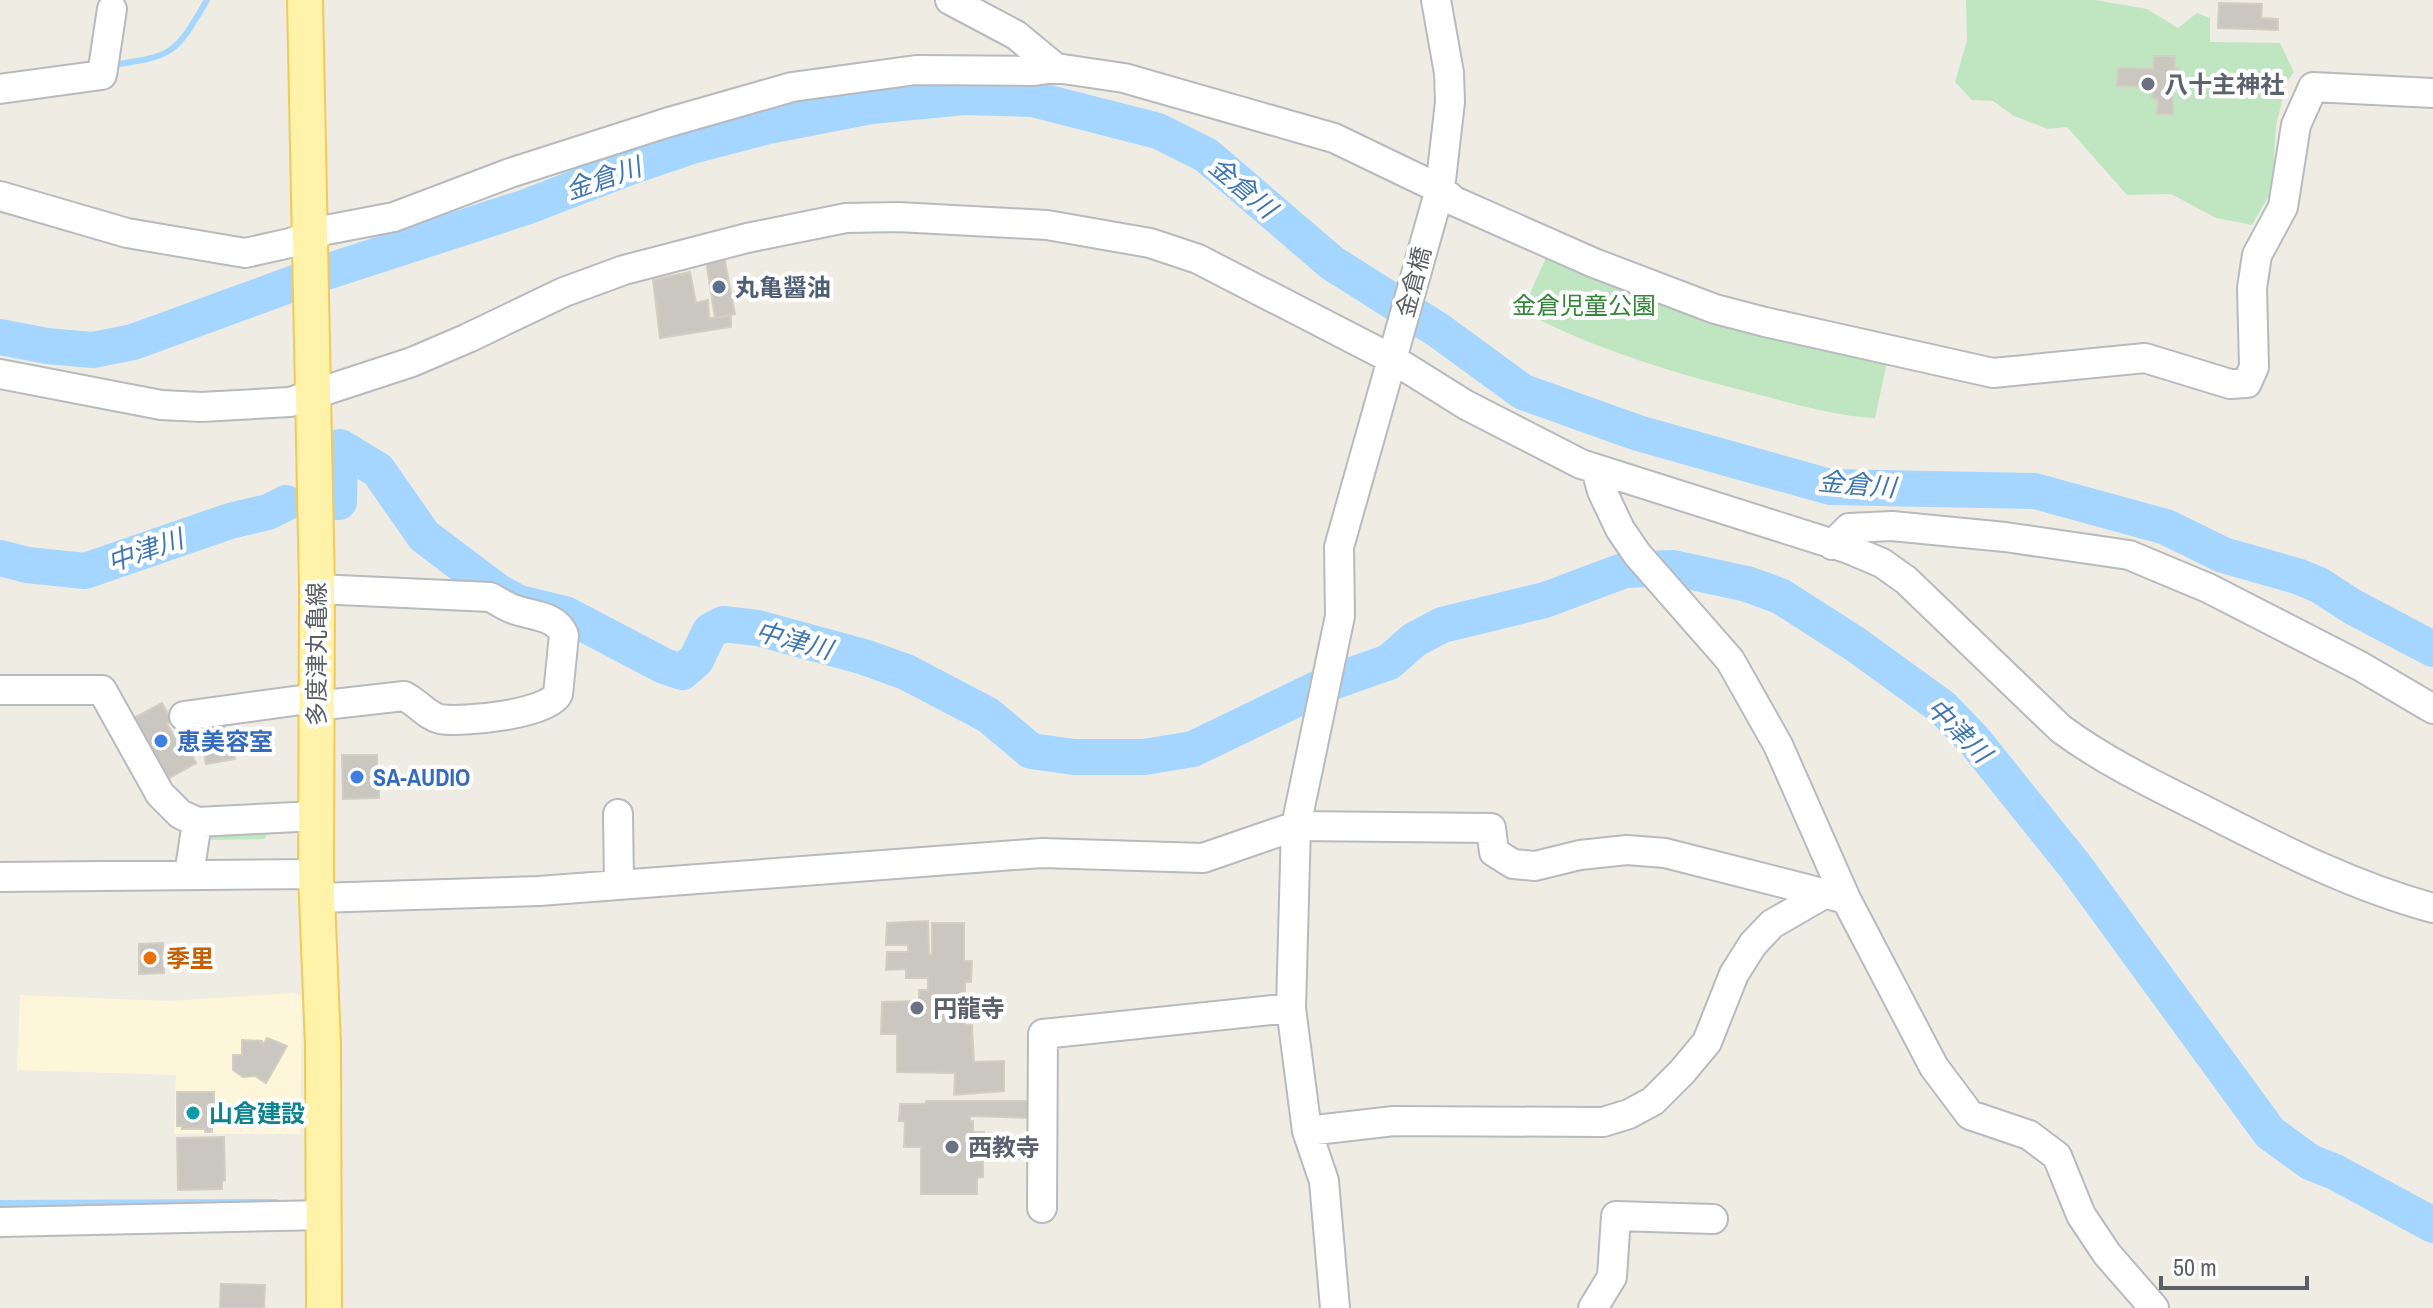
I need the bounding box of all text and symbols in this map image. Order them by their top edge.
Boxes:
place label: 八十主神社 [2164,68,2284,100]
marker: 八十主神社 [2139,75,2157,93]
water label: 金倉川 [560,148,648,207]
water label: 金倉川 [1202,149,1286,227]
street label: 金倉橋 [1388,243,1438,321]
place label: 丸亀醤油 [735,271,831,303]
marker: 丸亀醤油 [710,278,728,296]
park label: 金倉児童公園 [1512,289,1656,321]
water label: 金倉川 [1817,463,1900,505]
water label: 中津川 [102,520,190,579]
street label: 多度津丸亀線 [300,582,332,726]
water label: 中津川 [752,613,839,668]
water label: 中津川 [1919,690,2001,772]
place label: 恵美容室 [177,725,273,757]
marker: 恵美容室 [152,732,170,750]
place label: SA-AUDIO [373,761,470,793]
marker: SA-AUDIO [348,768,366,786]
place label: 季里 [166,942,214,974]
marker: 季里 [141,949,159,967]
place label: 円龍寺 [933,992,1005,1024]
marker: 円龍寺 [908,999,926,1017]
place label: 山倉建設 [209,1097,305,1129]
marker: 山倉建設 [184,1104,202,1122]
place label: 西教寺 [968,1131,1040,1163]
marker: 西教寺 [943,1138,961,1156]
scale bar [2161,1240,2307,1290]
text: 50 m [2173,1251,2217,1283]

